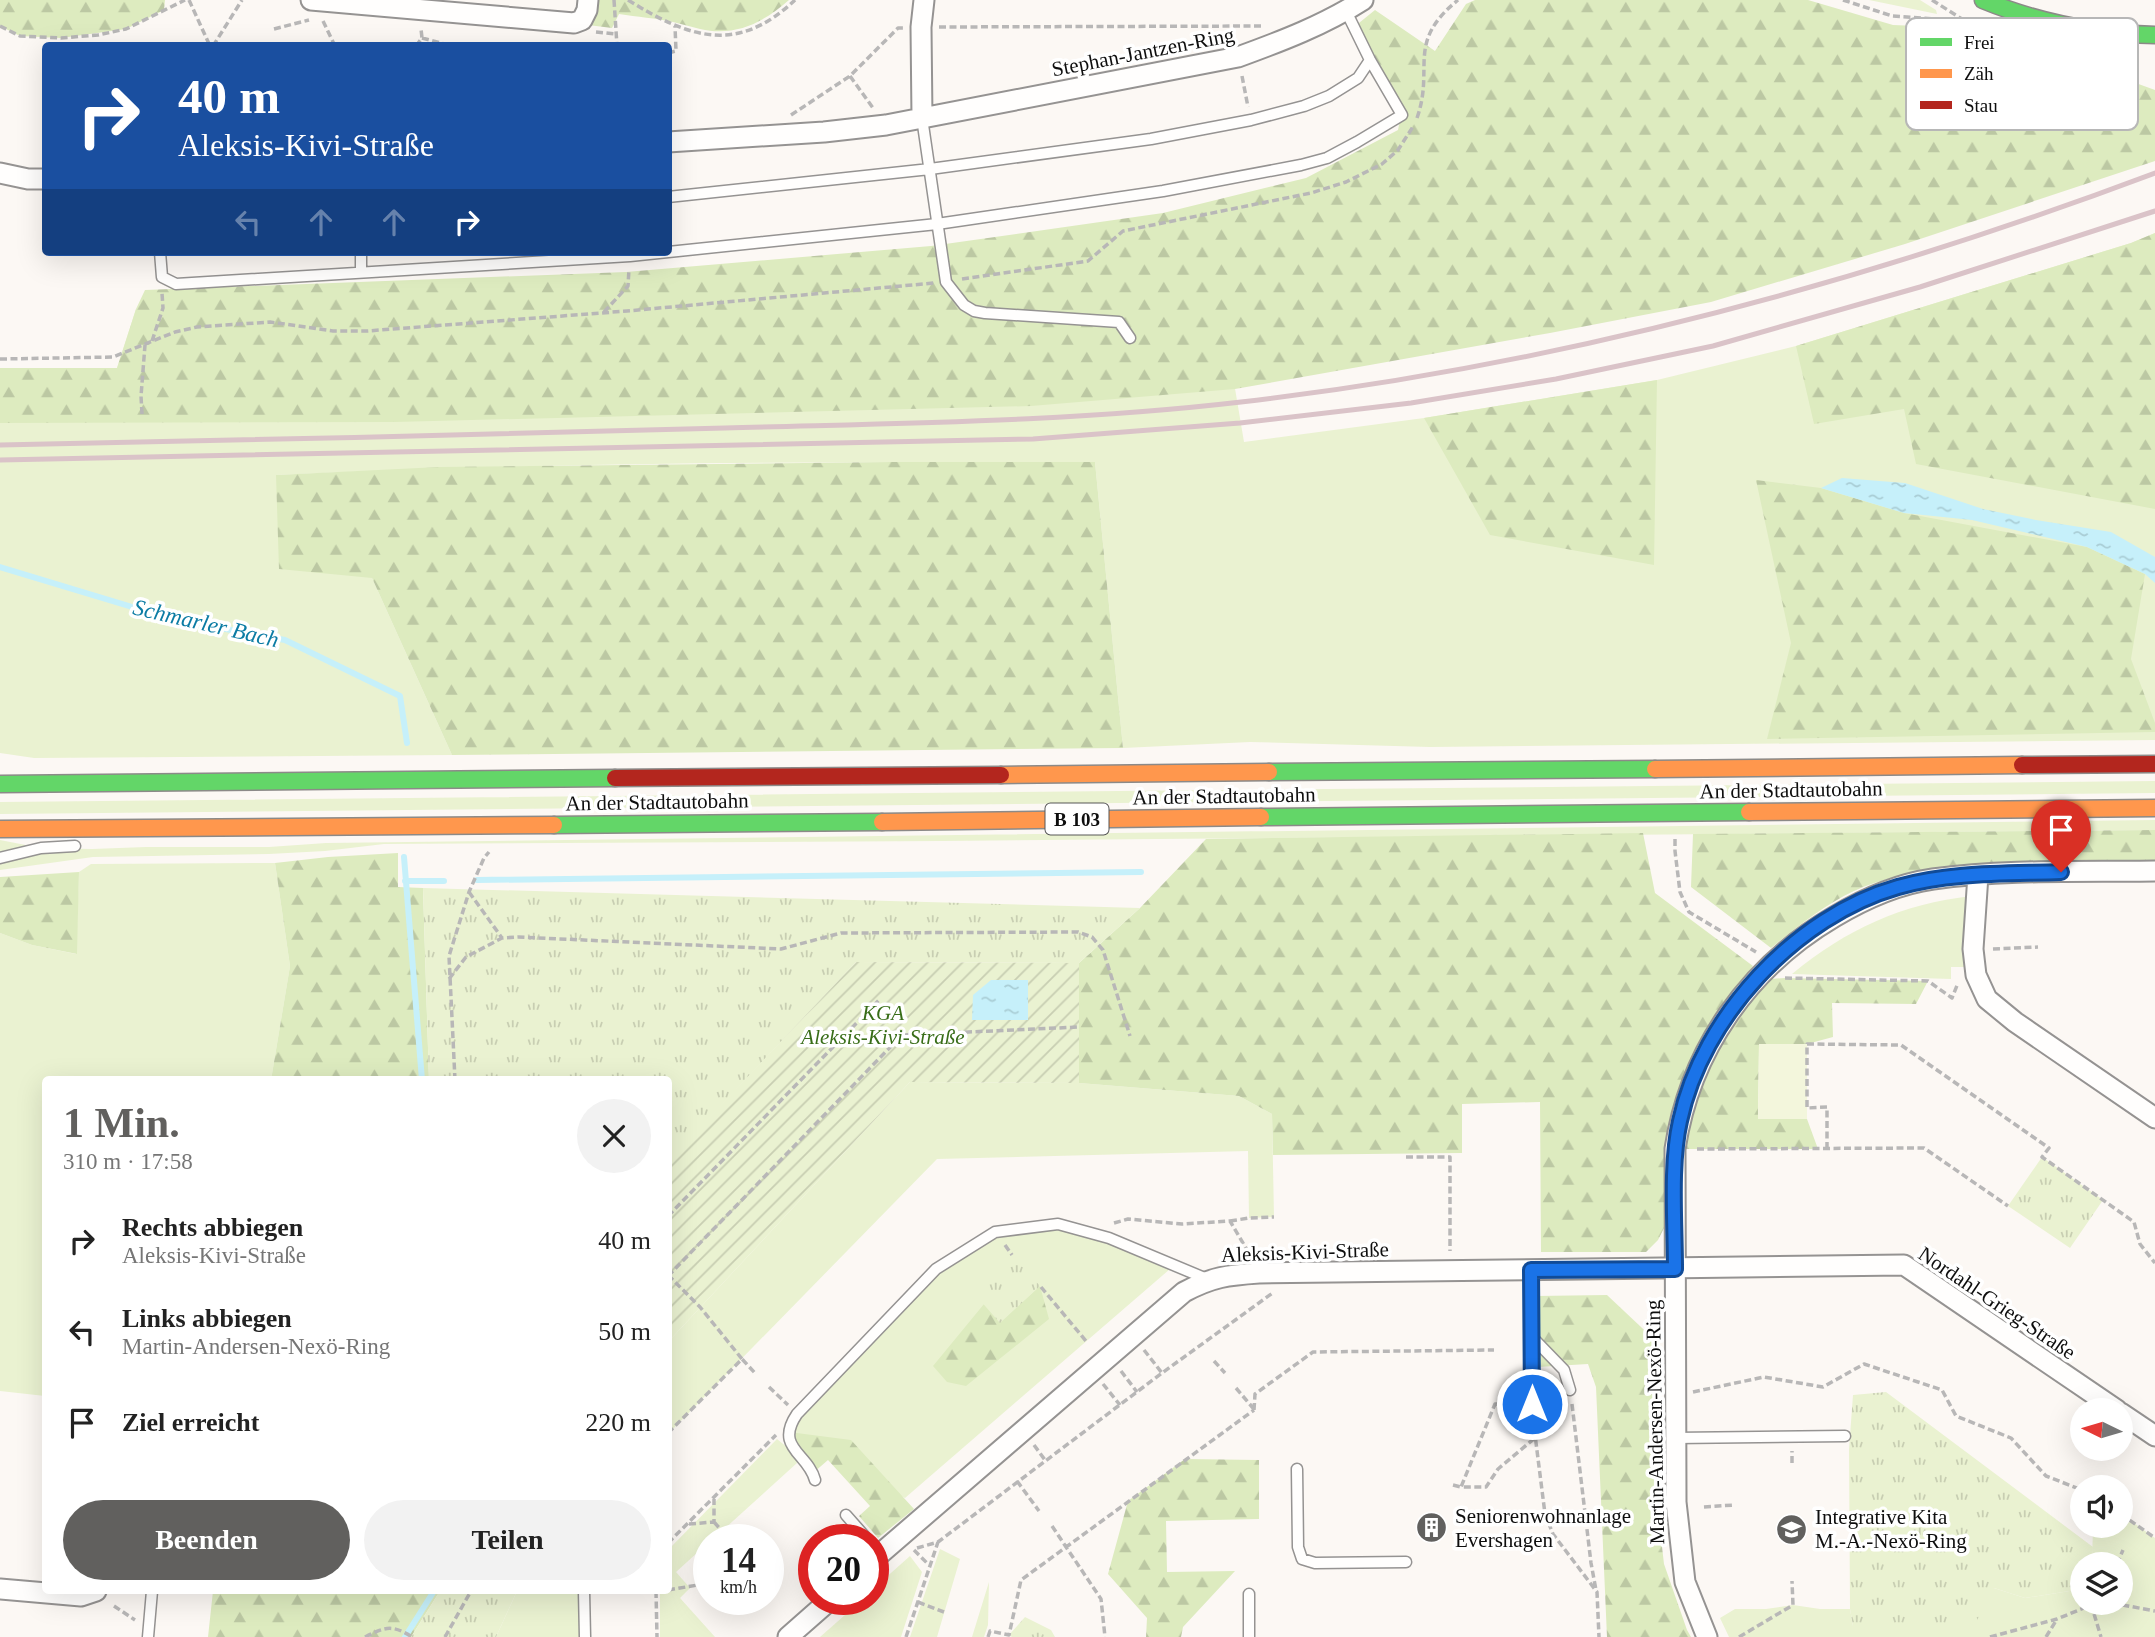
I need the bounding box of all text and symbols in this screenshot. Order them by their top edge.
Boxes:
legend [1906,18,2138,130]
street label: Stephan-Jantzen-Ring [1050,22,1237,81]
text: Frei [1964,32,1995,53]
text: Zäh [1964,63,1994,84]
text: 40 m [178,69,280,124]
icon: right [63,70,154,161]
text: Stau [1964,95,1998,116]
text: Aleksis-Kivi-Straße [178,127,434,163]
icon: left [229,203,267,241]
icon: ahead [302,203,340,241]
icon: ahead [375,203,413,241]
icon: right [448,203,486,241]
water label: Schmarler Bach [131,595,281,652]
street label: An der Stadtautobahn [1699,776,1883,804]
street label: An der Stadtautobahn [1132,782,1316,810]
street label: An der Stadtautobahn [565,788,749,816]
pin [2031,800,2091,872]
road number: B 103 [1046,804,1108,834]
icon: arrive [2042,811,2080,849]
park label: KGA Aleksis-Kivi-Straße [799,1001,965,1049]
button: close [577,1099,651,1173]
text: 1 Min. [63,1100,180,1146]
text: 310 m · 17:58 [63,1149,193,1174]
text: Rechts abbiegen [122,1213,303,1242]
icon: right [63,1222,101,1260]
text: 40 m [598,1226,651,1255]
street label: Aleksis-Kivi-Straße [1221,1237,1389,1267]
street label: Nordahl-Grieg-Straße [1914,1242,2080,1364]
text: Aleksis-Kivi-Straße [122,1243,306,1268]
street label: Martin-Andersen-Nexö-Ring [1641,1299,1669,1545]
text: Links abbiegen [122,1304,292,1333]
icon: left [63,1313,101,1351]
text: 50 m [598,1317,651,1346]
text: Martin-Andersen-Nexö-Ring [122,1334,390,1359]
position arrow [1495,1367,1569,1441]
north arrow [2070,1398,2133,1461]
map controls [2070,1398,2133,1615]
icon: arrive [63,1404,101,1442]
text: Ziel erreicht [122,1408,259,1437]
text: 220 m [585,1408,651,1437]
button: sound [2070,1475,2133,1538]
button: Beenden [63,1500,350,1580]
button: Teilen [364,1500,651,1580]
place label: Seniorenwohnanlage Evershagen [1455,1504,1631,1552]
place label: Integrative Kita M.-A.-Nexö-Ring [1815,1505,1967,1553]
building icon: Seniorenwohnanlage Evershagen [1415,1511,1449,1545]
school or university icon: Integrative Kita M.-A.-Nexö-Ring [1775,1512,1809,1546]
speed limit sign: 20 [798,1524,889,1615]
text: 14 [721,1541,756,1580]
button: layers [2070,1552,2133,1615]
text: km/h [720,1577,757,1597]

